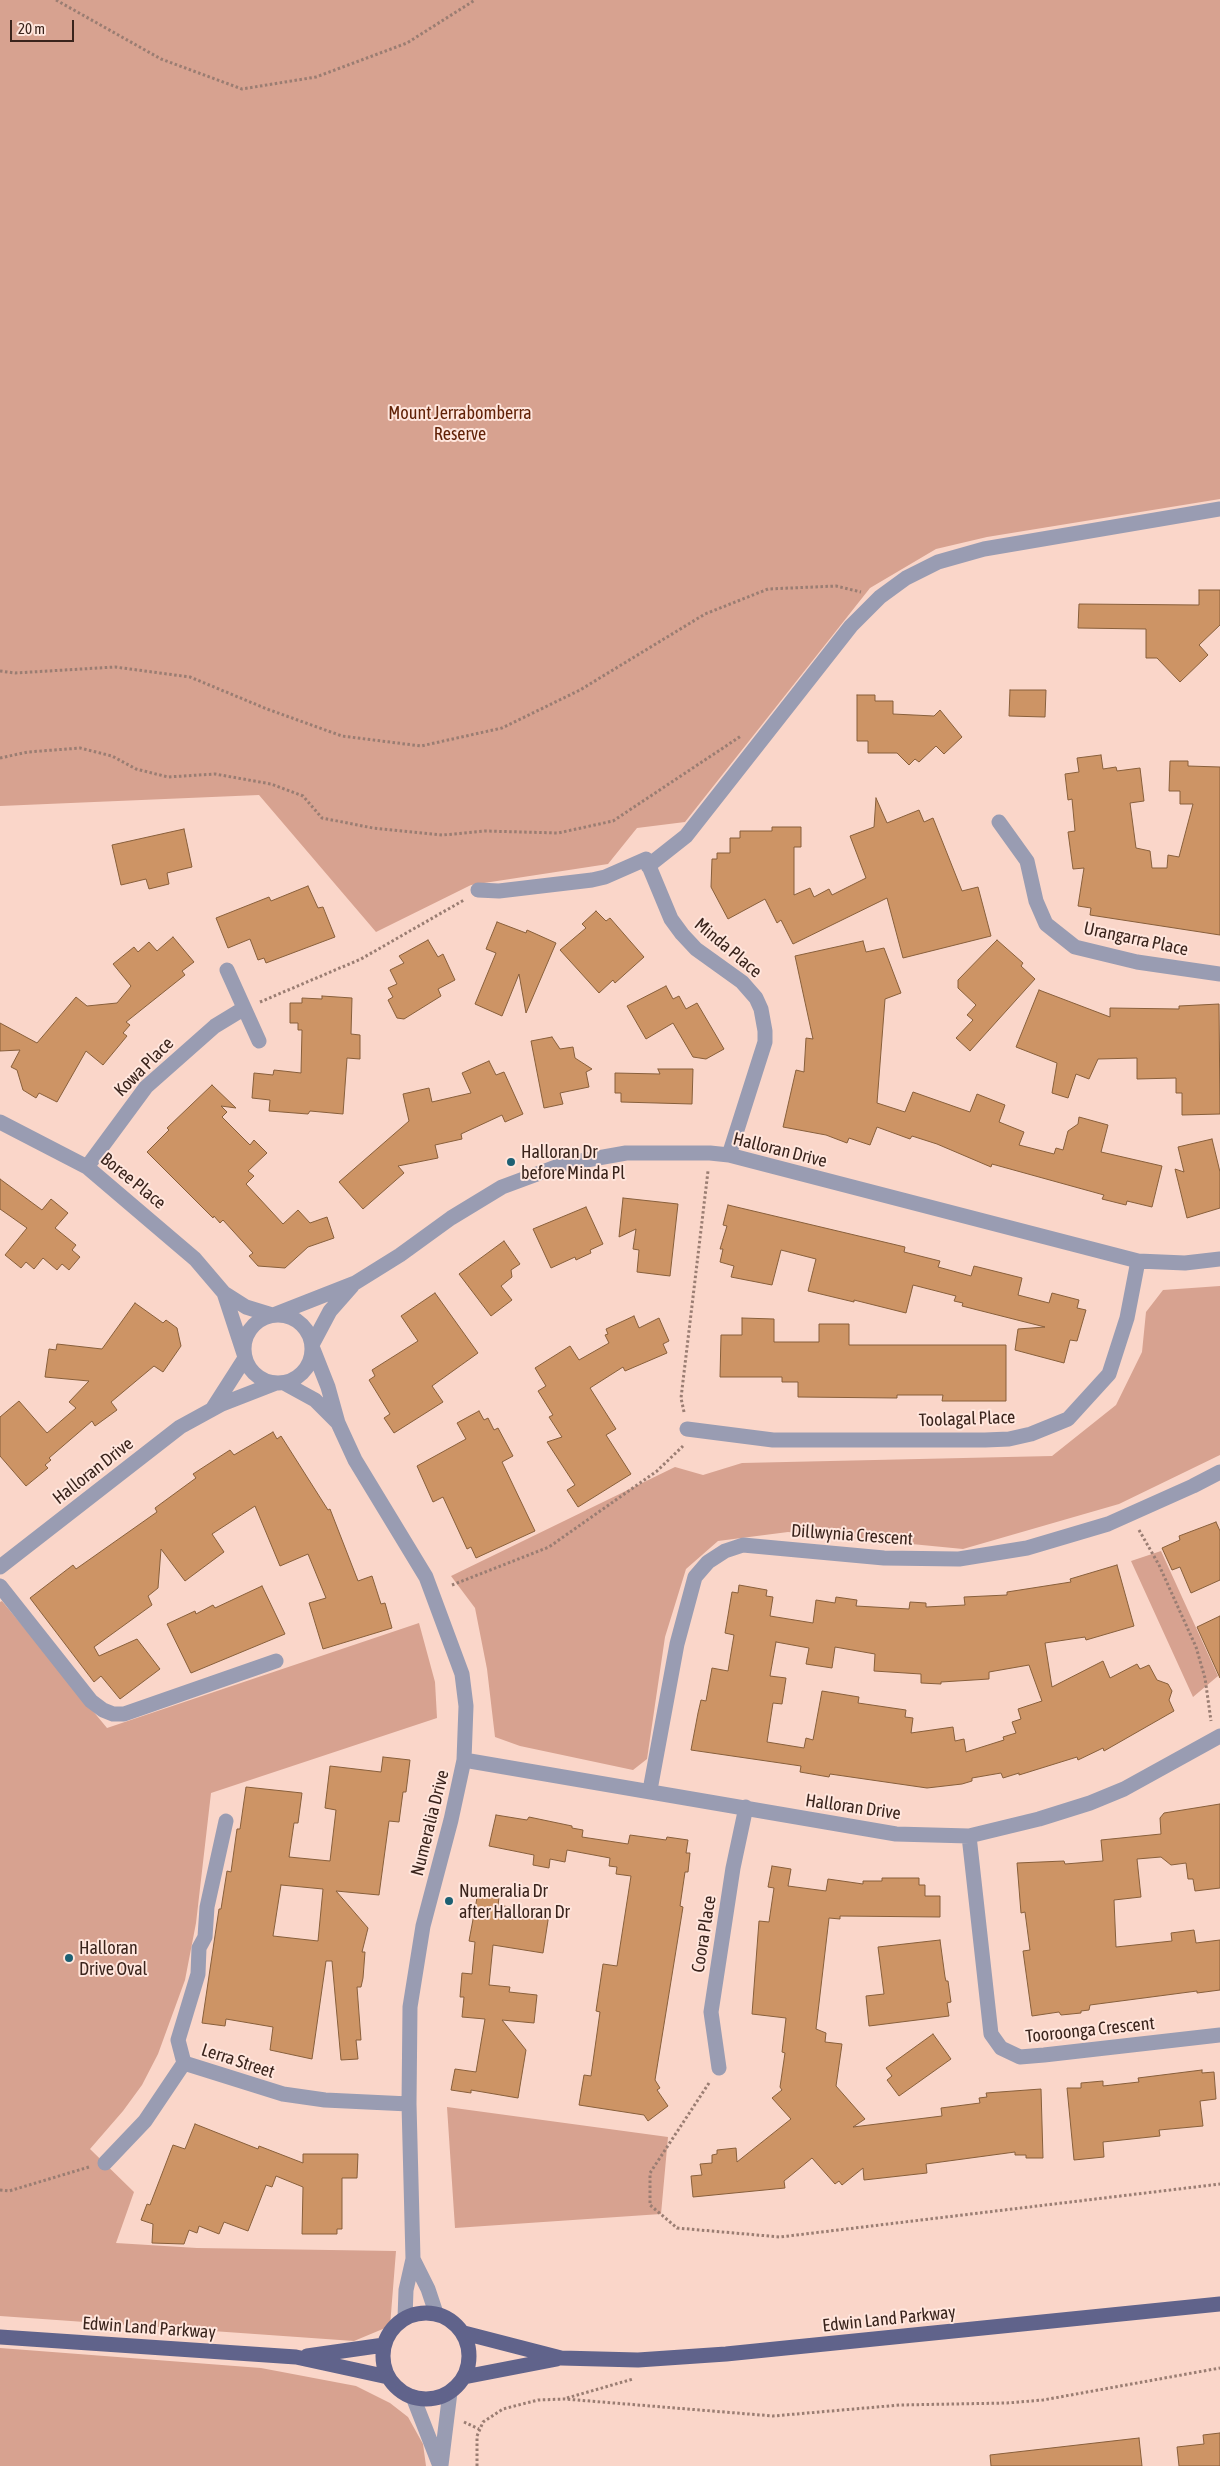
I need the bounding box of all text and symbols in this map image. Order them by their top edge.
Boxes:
scale bar [12,10,76,42]
text: 20 m [18,20,45,37]
park label: Mount Jerrabomberra Reserve [388,402,532,444]
street label: Minda Place [690,914,766,982]
street label: Urangarra Place [1082,917,1190,961]
street label: Kowa Place [110,1033,178,1101]
street label: Halloran Drive [731,1128,829,1172]
place label: Halloran Dr before Minda Pl [521,1141,625,1184]
street label: Boree Place [96,1148,170,1214]
marker: Halloran Dr before Minda Pl [505,1156,517,1168]
street label: Toolagal Place [918,1407,1016,1431]
street label: Halloran Drive [48,1433,138,1509]
street label: Dillwynia Crescent [790,1520,914,1550]
street label: Numeralia Drive [406,1768,454,1878]
street label: Halloran Drive [804,1790,902,1824]
place label: Numeralia Dr after Halloran Dr [459,1880,570,1922]
street label: Coora Place [687,1894,721,1974]
marker: Numeralia Dr after Halloran Dr [443,1895,455,1907]
place label: Halloran Drive Oval [79,1937,147,1980]
marker: Halloran Drive Oval [63,1952,75,1964]
street label: Tooroonga Crescent [1024,2012,1156,2048]
street label: Lerra Street [199,2039,277,2083]
street label: Edwin Land Parkway [821,2301,957,2337]
street label: Edwin Land Parkway [82,2313,216,2343]

